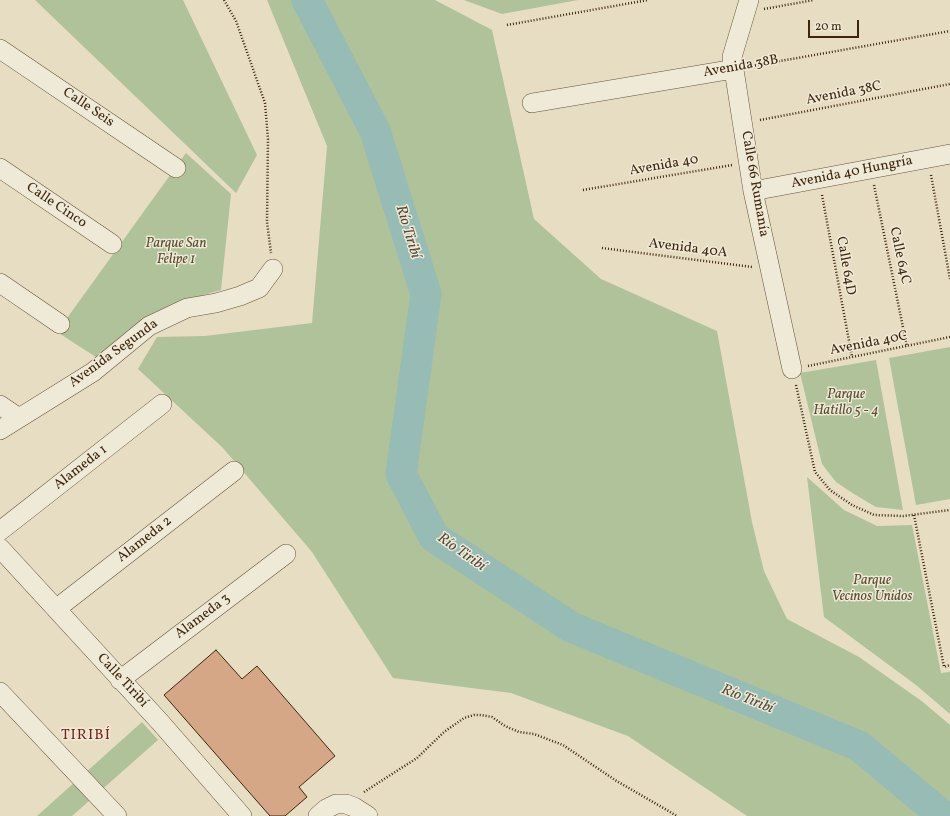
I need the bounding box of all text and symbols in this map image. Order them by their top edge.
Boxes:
scale bar [810,12,861,38]
text: 20 m [815,19,842,35]
street label: Avenida 38B [702,52,780,82]
street label: Avenida 38C [805,78,883,110]
street label: Calle Seis [59,85,117,131]
street label: Calle 66 Rumanía [736,130,772,238]
street label: Avenida 40 [628,152,700,180]
street label: Avenida 40 Hungría [790,153,914,193]
street label: Calle Cinco [23,180,89,232]
water label: Río Tiribí [390,203,424,261]
street label: Calle 64C [885,226,913,286]
street label: Calle 64D [832,235,858,297]
park label: Parque San Felipe 1 [146,236,206,268]
street label: Avenida 40A [648,236,728,262]
street label: Avenida Segunda [66,316,162,392]
street label: Avenida 40C [829,328,909,360]
park label: Parque Hatillo 5 - 4 [813,387,879,420]
street label: Alameda 1 [51,442,111,494]
street label: Alameda 2 [114,513,176,567]
water label: Río Tiribí [434,530,488,576]
park label: Parque Vecinos Unidos [831,573,913,606]
street label: Alameda 3 [172,591,234,643]
street label: Calle Tiribí [93,651,151,711]
water label: Río Tiribí [718,681,776,719]
district label: TIRIBÍ [61,727,111,745]

